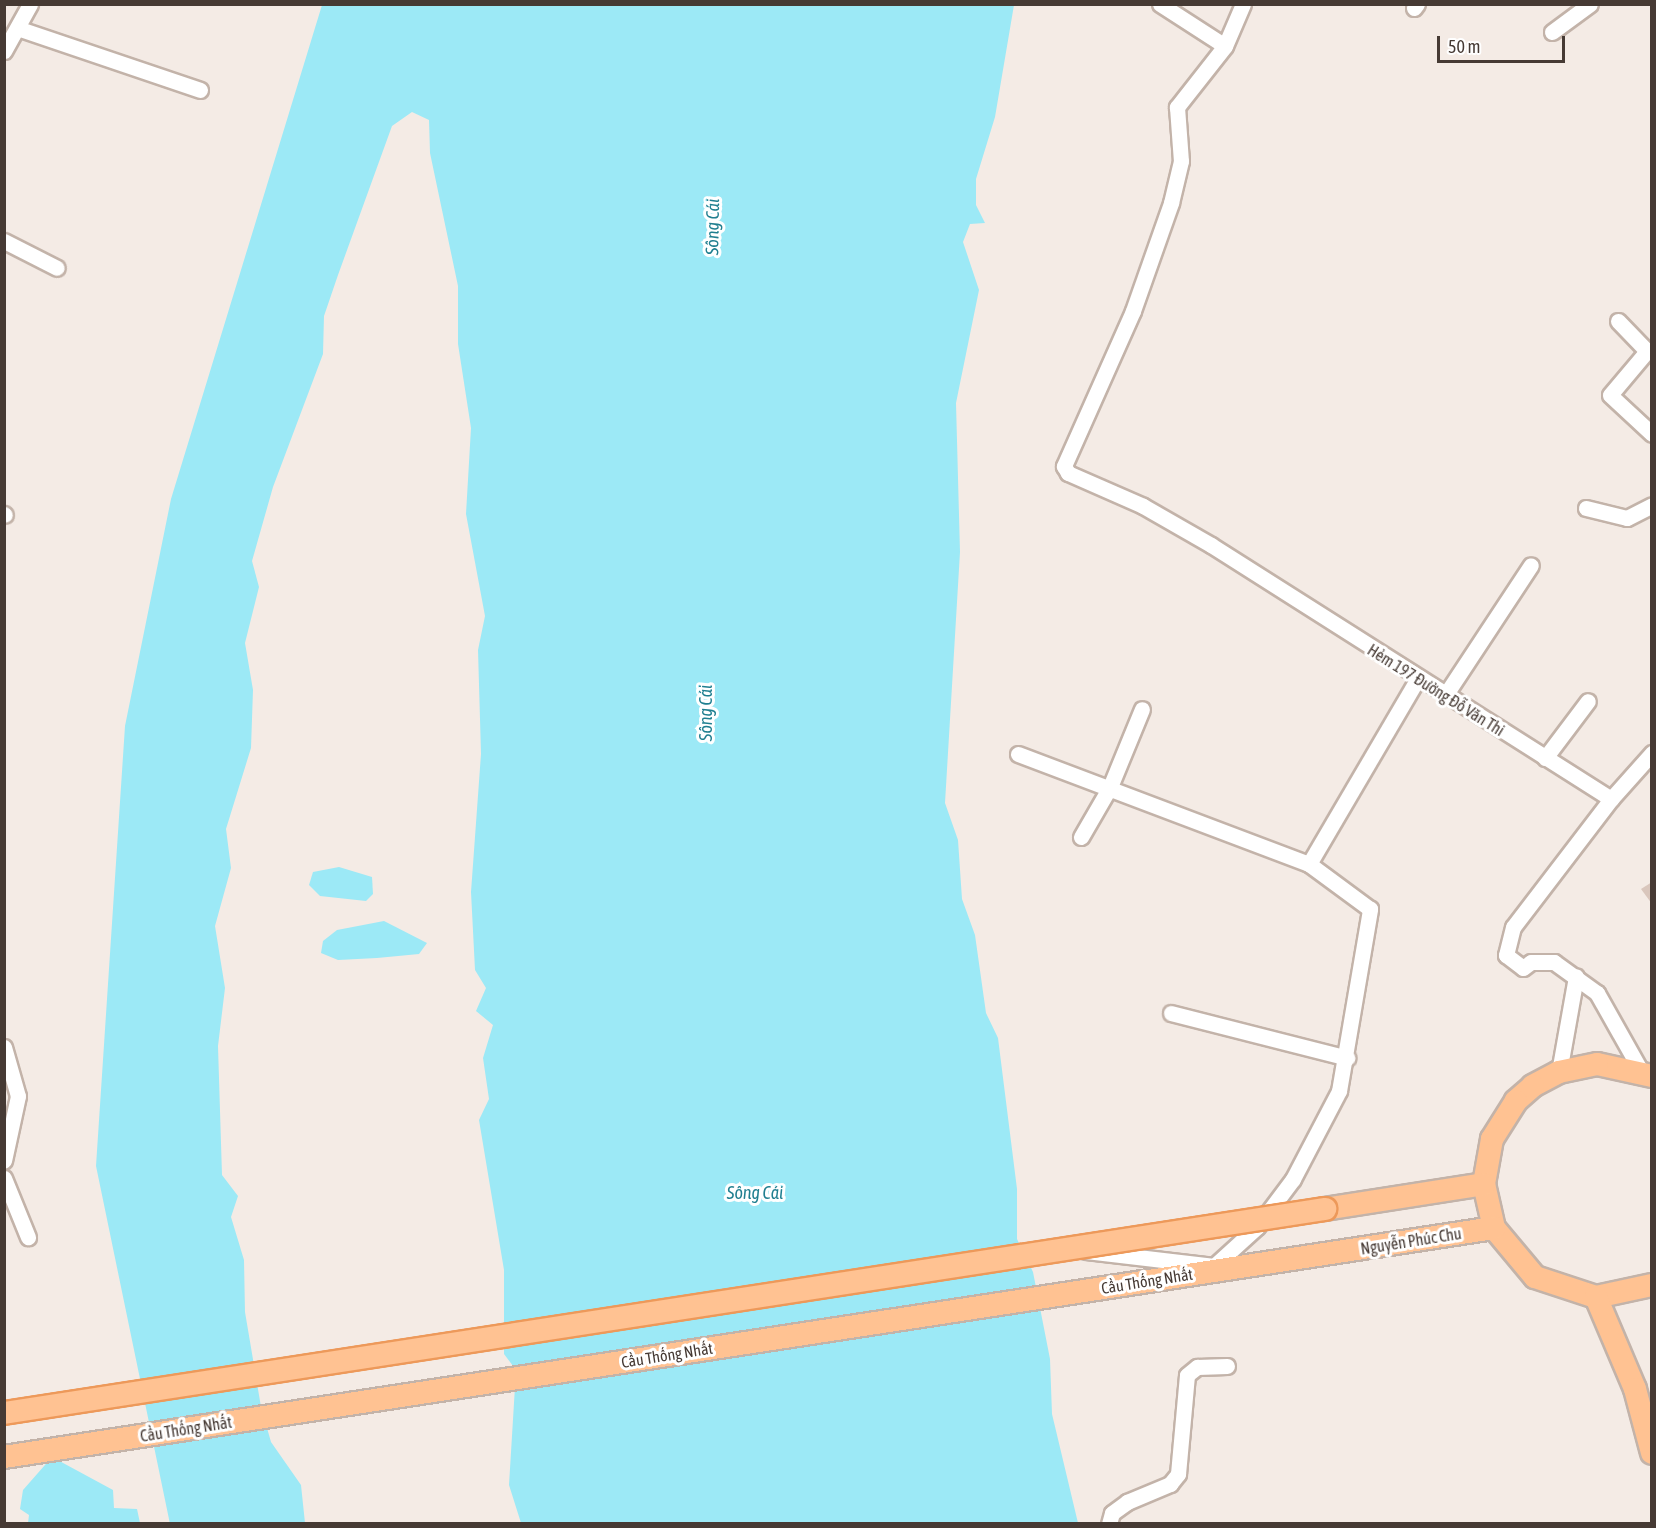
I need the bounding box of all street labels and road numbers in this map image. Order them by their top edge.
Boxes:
street label: Hẻm 197 Đường Đỗ Văn Thi [1364,640,1508,740]
street label: Nguyễn Phúc Chu [1359,1224,1463,1258]
street label: Cầu Thống Nhất [1100,1264,1194,1298]
street label: Cầu Thống Nhất [620,1338,714,1372]
street label: Cầu Thống Nhất [139,1412,233,1446]

